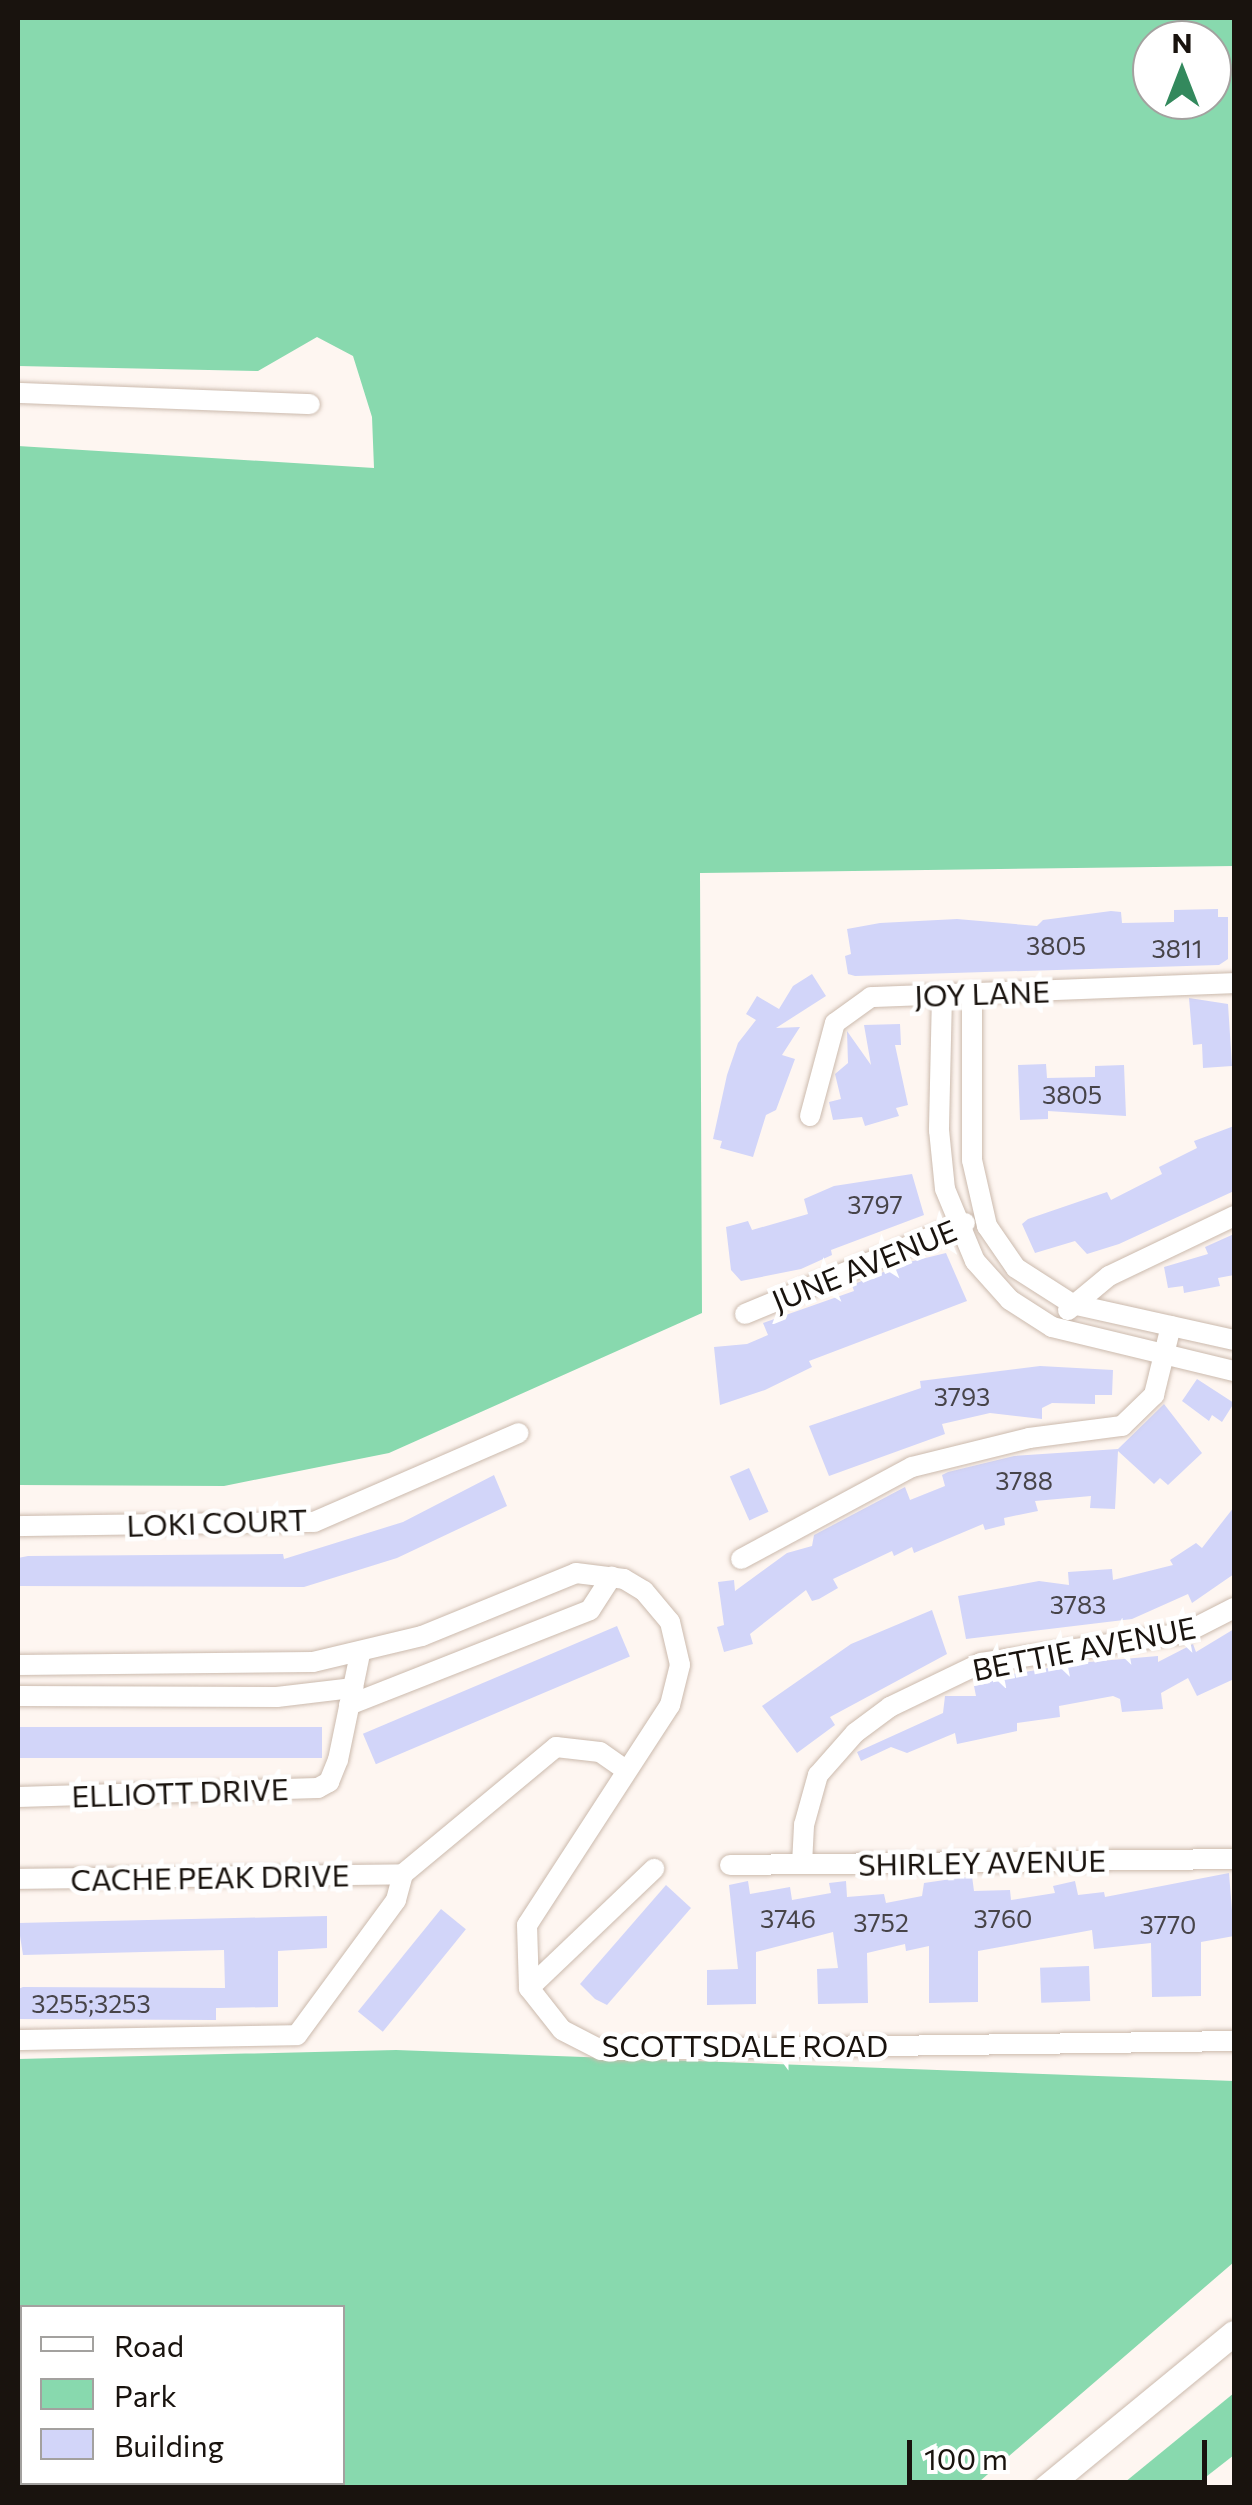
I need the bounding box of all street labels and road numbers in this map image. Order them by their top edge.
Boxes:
street label: JOY LANE [914,973,1050,1013]
street label: JUNE AVENUE [766,1212,962,1318]
street label: LOKI COURT [126,1501,308,1543]
street label: BETTIE AVENUE [969,1609,1199,1687]
street label: ELLIOTT DRIVE [71,1770,289,1814]
street label: SHIRLEY AVENUE [858,1842,1106,1882]
street label: CACHE PEAK DRIVE [70,1857,350,1897]
street label: SCOTTSDALE ROAD [602,2027,888,2063]

